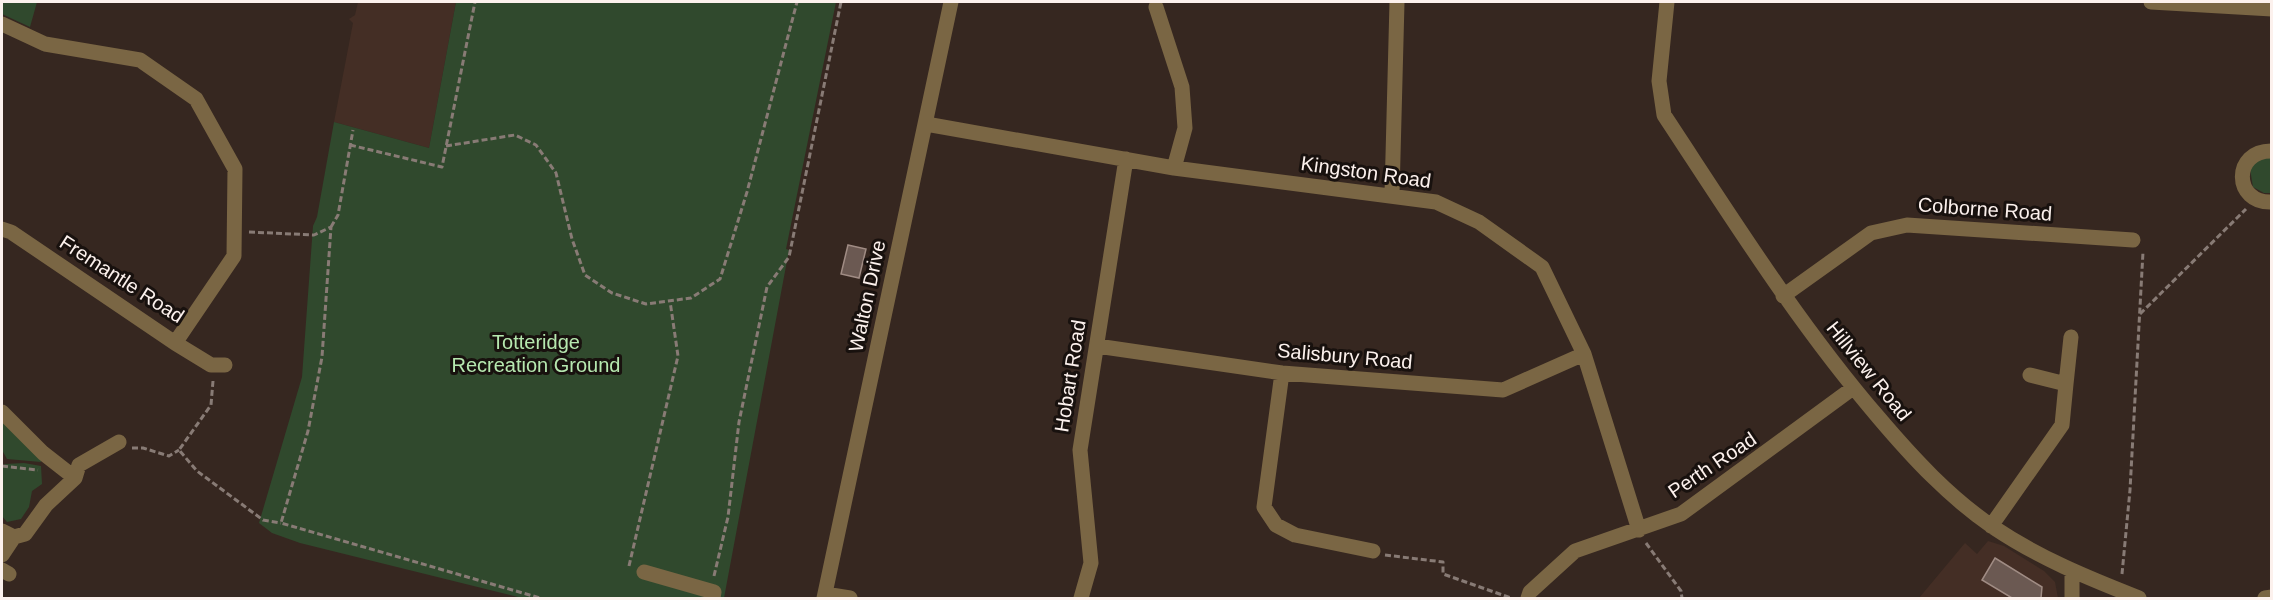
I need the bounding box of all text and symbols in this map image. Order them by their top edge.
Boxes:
street label: Kingston Road [1300,152,1432,192]
street label: Colborne Road [1917,193,2053,225]
street label: Fremantle Road [56,231,188,327]
street label: Walton Drive [844,238,890,354]
street label: Hillview Road [1822,317,1916,425]
street label: Hobart Road [1050,318,1090,434]
park label: Totteridge Recreation Ground [452,331,620,376]
street label: Salisbury Road [1276,339,1414,373]
street label: Perth Road [1664,428,1760,502]

